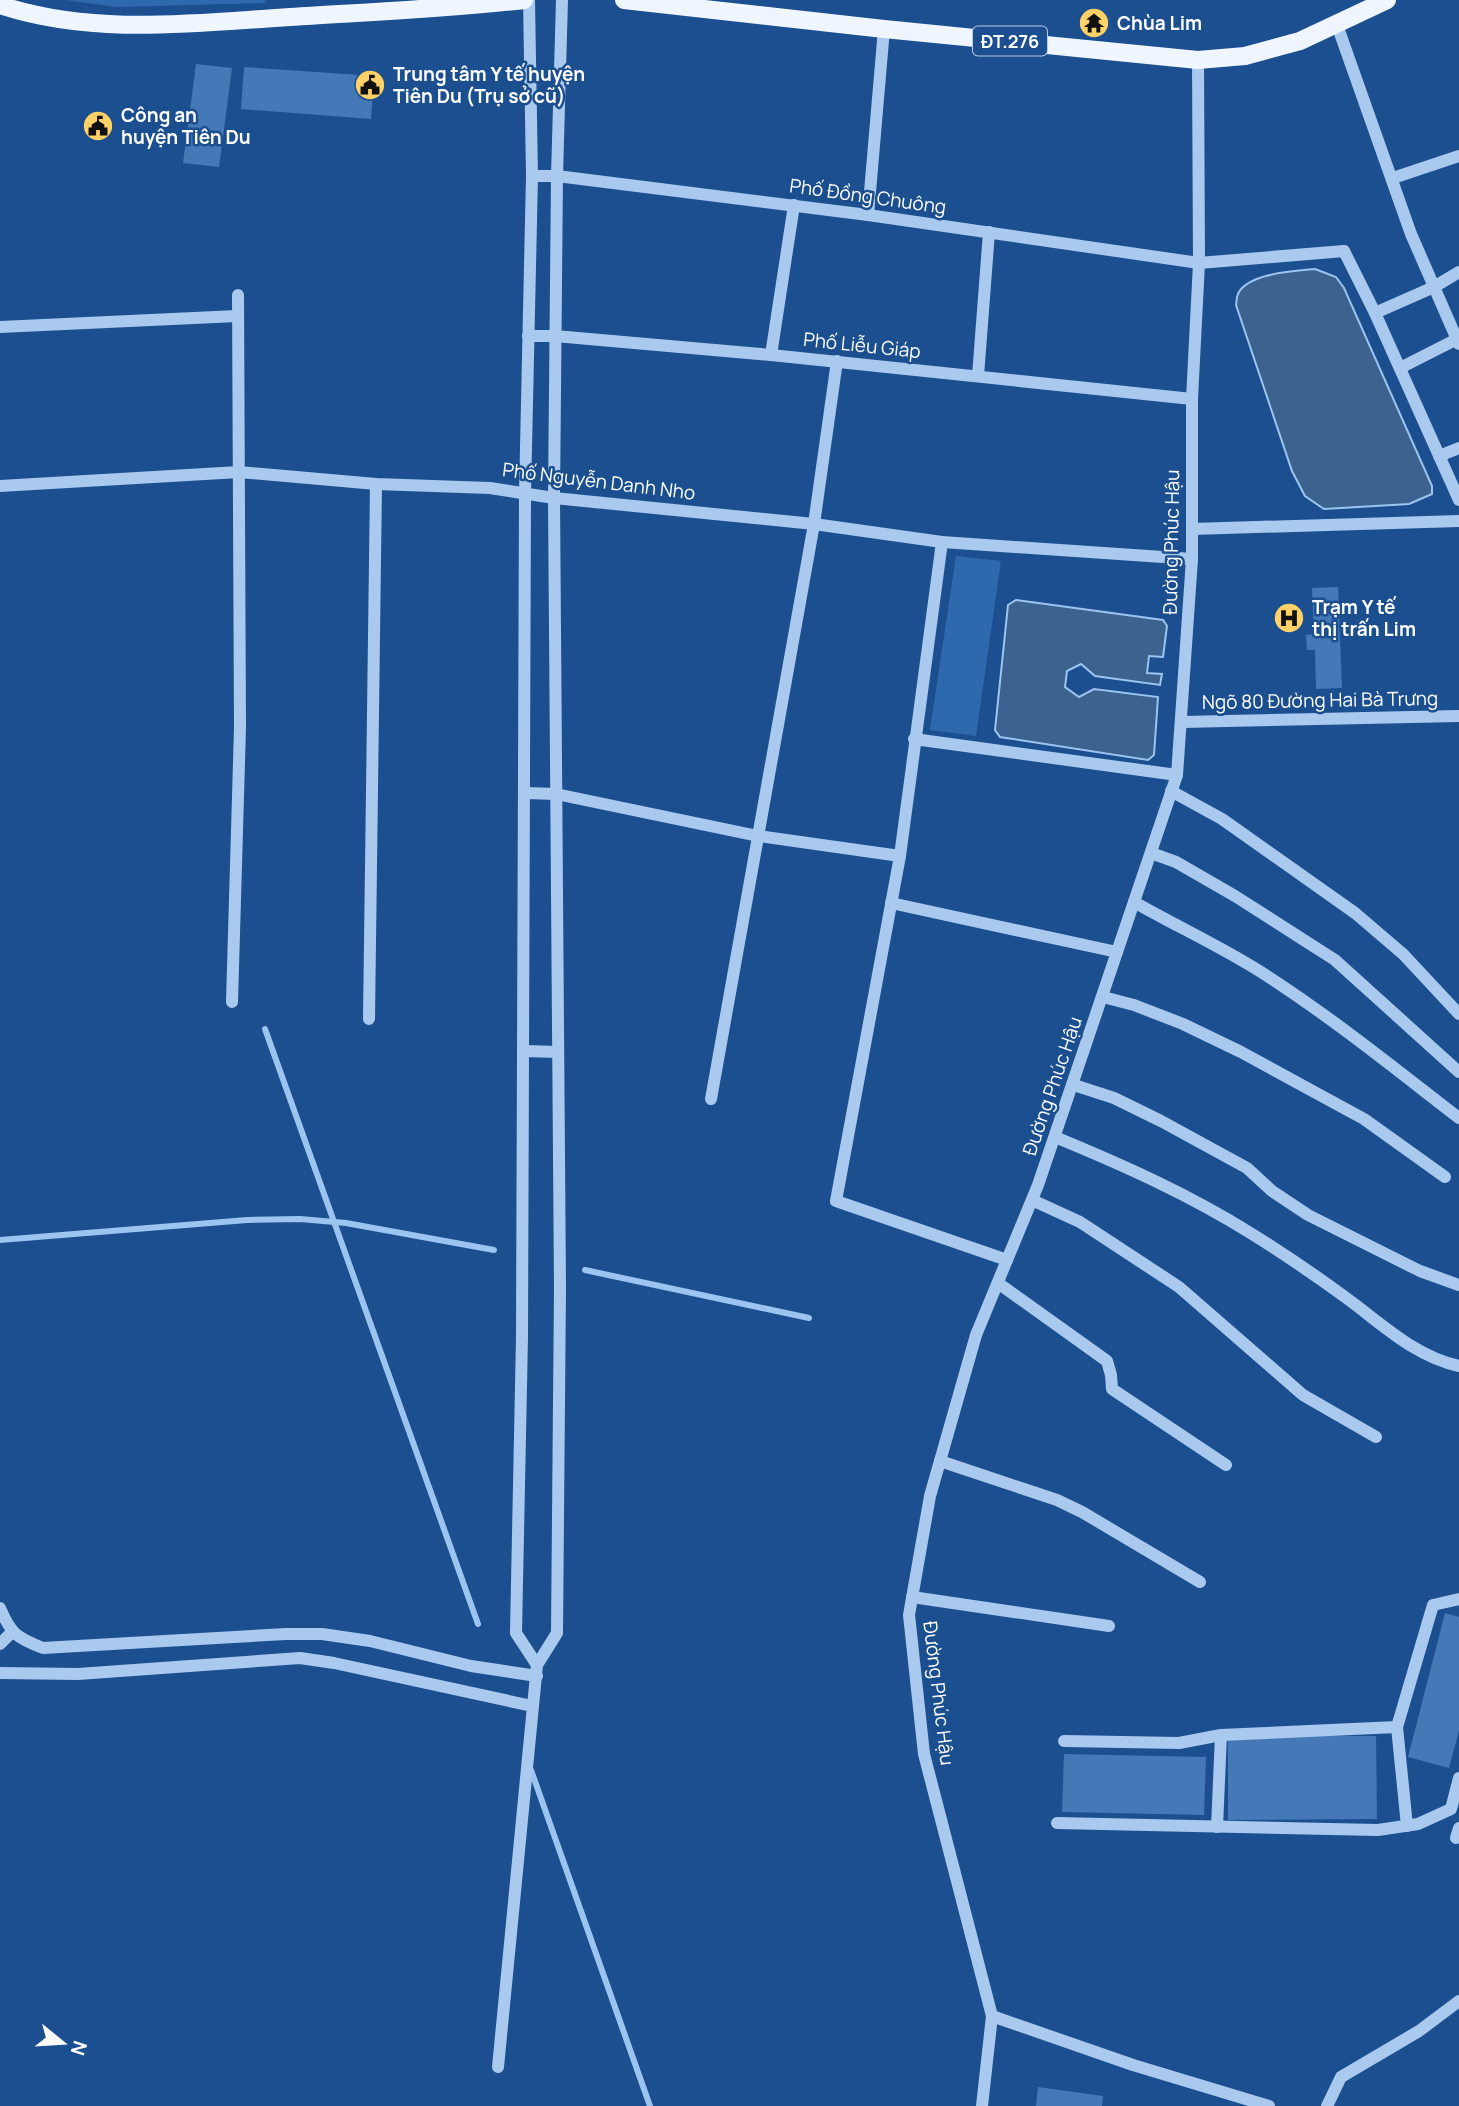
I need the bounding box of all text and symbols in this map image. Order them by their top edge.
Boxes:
temple icon: Chùa Lim [1077,6,1111,40]
place label: Chùa Lim [1117,10,1202,36]
road number: ĐT.276 [973,26,1047,56]
place label: Trung tâm Y tế huyện Tiên Du (Trụ sở cũ) [393,61,585,109]
public building icon: Trung tâm Y tế huyện Tiên Du (Trụ sở cũ) [353,68,387,102]
place label: Công an huyện Tiên Du [121,102,251,150]
public building icon: Công an huyện Tiên Du [81,109,115,143]
street label: Phố Đồng Chuông [788,172,948,220]
street label: Phố Liễu Giáp [802,326,922,364]
street label: Phố Nguyễn Danh Nho [501,456,697,506]
street label: Đường Phúc Hậu [1157,469,1185,615]
place label: Trạm Y tế thị trấn Lim [1312,594,1416,642]
hospital icon: Trạm Y tế thị trấn Lim [1272,601,1306,635]
street label: Ngõ 80 Đường Hai Bà Trưng [1202,685,1438,715]
street label: Đường Phúc Hậu [1016,1013,1088,1159]
street label: Đường Phúc Hậu [917,1619,961,1767]
north arrow [28,2008,98,2078]
text: N [65,2038,94,2059]

